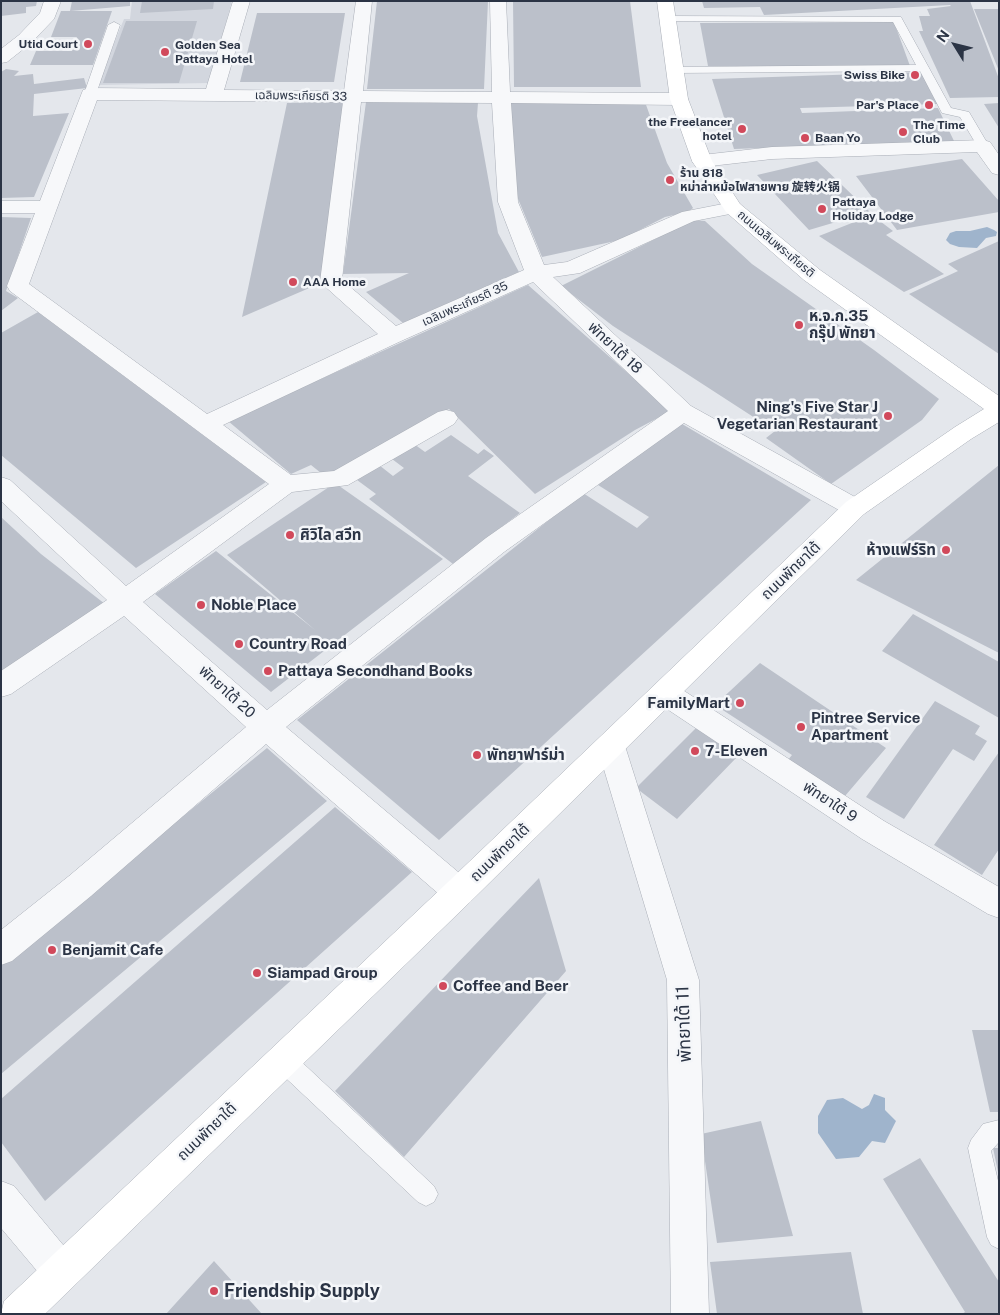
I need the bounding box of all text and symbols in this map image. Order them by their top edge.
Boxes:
north arrow [930,20,980,70]
text: N [933,27,953,45]
place label: Utid Court [18,37,78,51]
marker: Utid Court [82,38,94,50]
place label: Golden Sea Pattaya Hotel [175,38,253,66]
marker: Golden Sea Pattaya Hotel [159,46,171,58]
place label: Swiss Bike [844,68,905,82]
marker: Swiss Bike [909,69,921,81]
street label: เฉลิมพระเกียรติ 33 [255,88,347,104]
place label: Par's Place [856,98,919,112]
marker: Par's Place [923,99,935,111]
place label: the Freelancer hotel [648,115,732,143]
place label: The Time Club [913,118,965,146]
marker: the Freelancer hotel [736,123,748,135]
marker: The Time Club [897,126,909,138]
place label: Baan Yo [815,131,860,145]
marker: Baan Yo [799,132,811,144]
place label: ร้าน 818 หม่าล่าหม้อไฟสายพาย 旋转火锅 [680,166,840,194]
marker: ร้าน 818 หม่าล่าหม้อไฟสายพาย 旋转火锅 [664,174,676,186]
place label: Pattaya Holiday Lodge [832,195,914,223]
marker: Pattaya Holiday Lodge [816,203,828,215]
street label: ถนนเฉลิมพระเกียรติ [734,207,818,281]
place label: AAA Home [303,275,366,289]
marker: AAA Home [287,276,299,288]
street label: เฉลิมพระเกียรติ 35 [420,279,510,329]
place label: ห.จ.ก.35 กรุ๊ป พัทยา [809,307,875,342]
street label: พัทยาใต้ 18 [584,318,646,378]
marker: ห.จ.ก.35 กรุ๊ป พัทยา [793,319,805,331]
place label: Ning's Five Star J Vegetarian Restaurant [717,398,878,433]
marker: Ning's Five Star J Vegetarian Restaurant [882,410,894,422]
place label: ศิวิไล สวีท [300,526,362,544]
marker: ศิวิไล สวีท [284,529,296,541]
street label: ถนนพัทยาใต้ [758,538,824,604]
place label: ห้างแฟร์ริท [866,541,936,559]
marker: ห้างแฟร์ริท [940,544,952,556]
place label: Noble Place [211,596,297,614]
marker: Noble Place [195,599,207,611]
place label: Country Road [249,635,347,653]
marker: Country Road [233,638,245,650]
street label: พัทยาใต้ 20 [195,662,259,722]
place label: Pattaya Secondhand Books [278,662,473,680]
marker: Pattaya Secondhand Books [262,665,274,677]
place label: FamilyMart [647,694,730,712]
marker: FamilyMart [734,697,746,709]
place label: Pintree Service Apartment [811,709,920,744]
marker: Pintree Service Apartment [795,721,807,733]
place label: 7-Eleven [705,742,768,760]
marker: 7-Eleven [689,745,701,757]
place label: พัทยาฟาร์ม่า [487,746,565,764]
marker: พัทยาฟาร์ม่า [471,749,483,761]
street label: พัทยาใต้ 9 [799,778,861,826]
street label: ถนนพัทยาใต้ [467,820,533,886]
place label: Benjamit Cafe [62,941,163,959]
marker: Benjamit Cafe [46,944,58,956]
place label: Siampad Group [267,964,378,982]
marker: Siampad Group [251,967,263,979]
place label: Coffee and Beer [453,977,568,995]
marker: Coffee and Beer [437,980,449,992]
street label: พัทยาใต้ 11 [672,985,696,1063]
street label: ถนนพัทยาใต้ [174,1099,240,1165]
place label: Friendship Supply [224,1280,380,1302]
marker: Friendship Supply [208,1285,220,1297]

